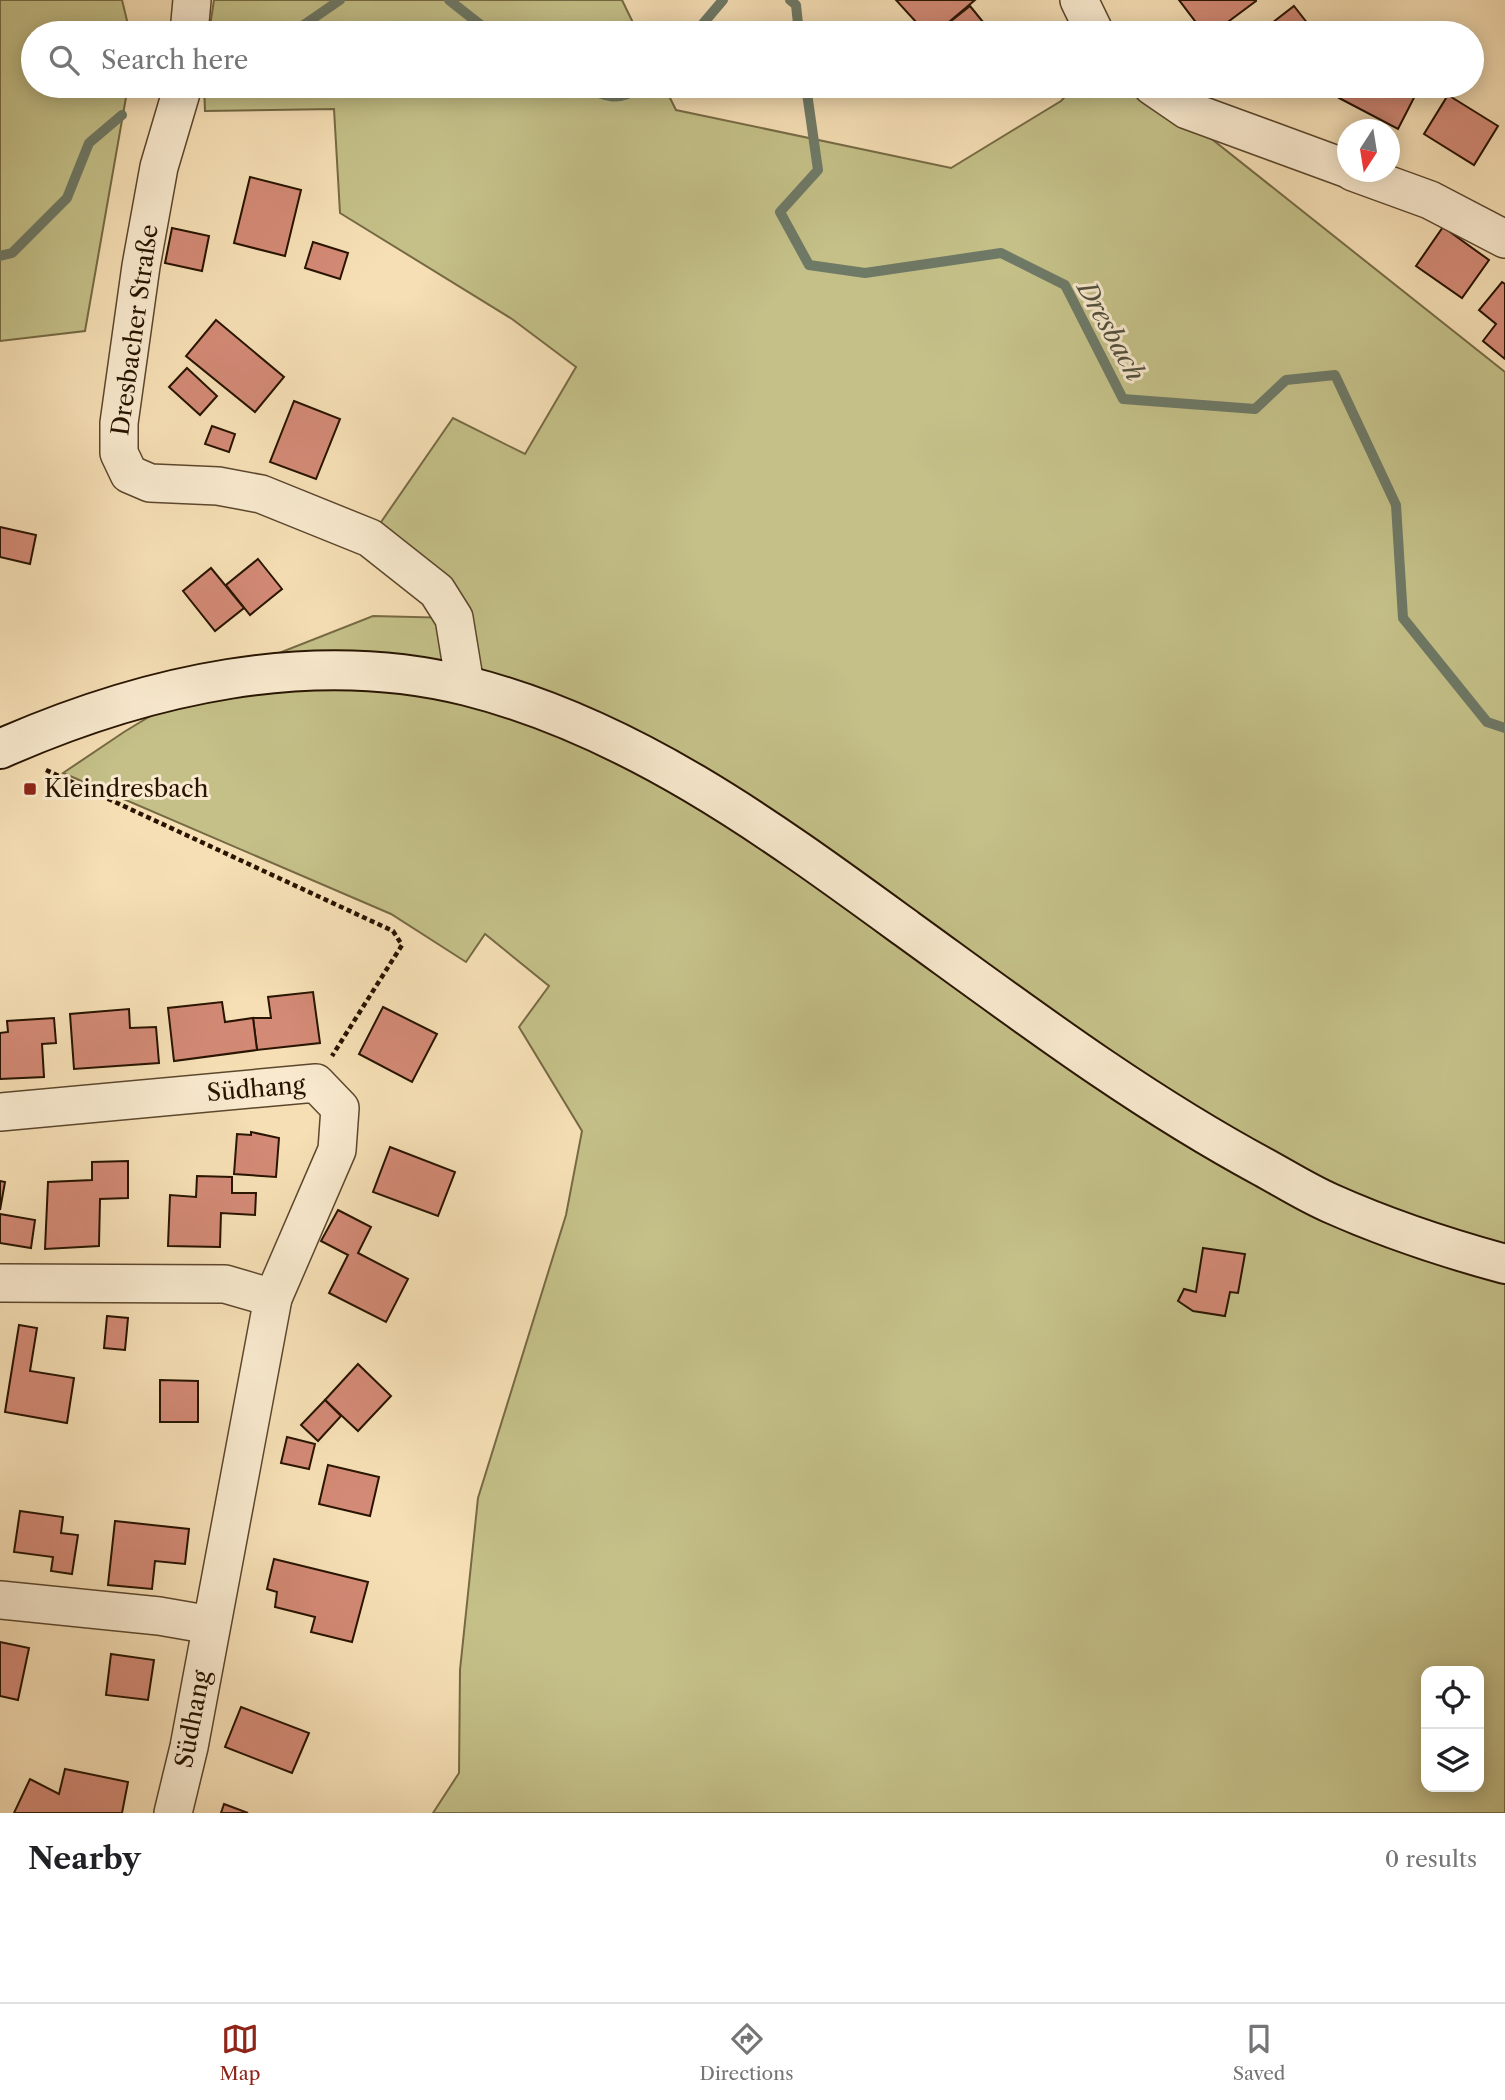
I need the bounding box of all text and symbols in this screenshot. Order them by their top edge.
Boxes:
search box [21,21,1484,98]
icon: search [45,41,83,79]
text: Search here [101,44,248,76]
north arrow [1337,119,1400,182]
street label: Dresbacher Straße [105,222,164,437]
water label: Dresbach [1069,274,1152,387]
place label: Kleindresbach [44,774,209,803]
marker: Kleindresbach [22,781,38,797]
street label: Südhang [205,1070,307,1107]
map controls [1421,1666,1484,1792]
button: locate [1421,1666,1484,1729]
street label: Südhang [169,1667,216,1770]
button: layers [1421,1729,1484,1792]
text: Nearby [28,1840,141,1877]
text: 0 results [1385,1845,1477,1873]
tab: Map [220,2020,260,2085]
tab: Directions [700,2020,793,2085]
tab: Saved [1233,2020,1285,2085]

